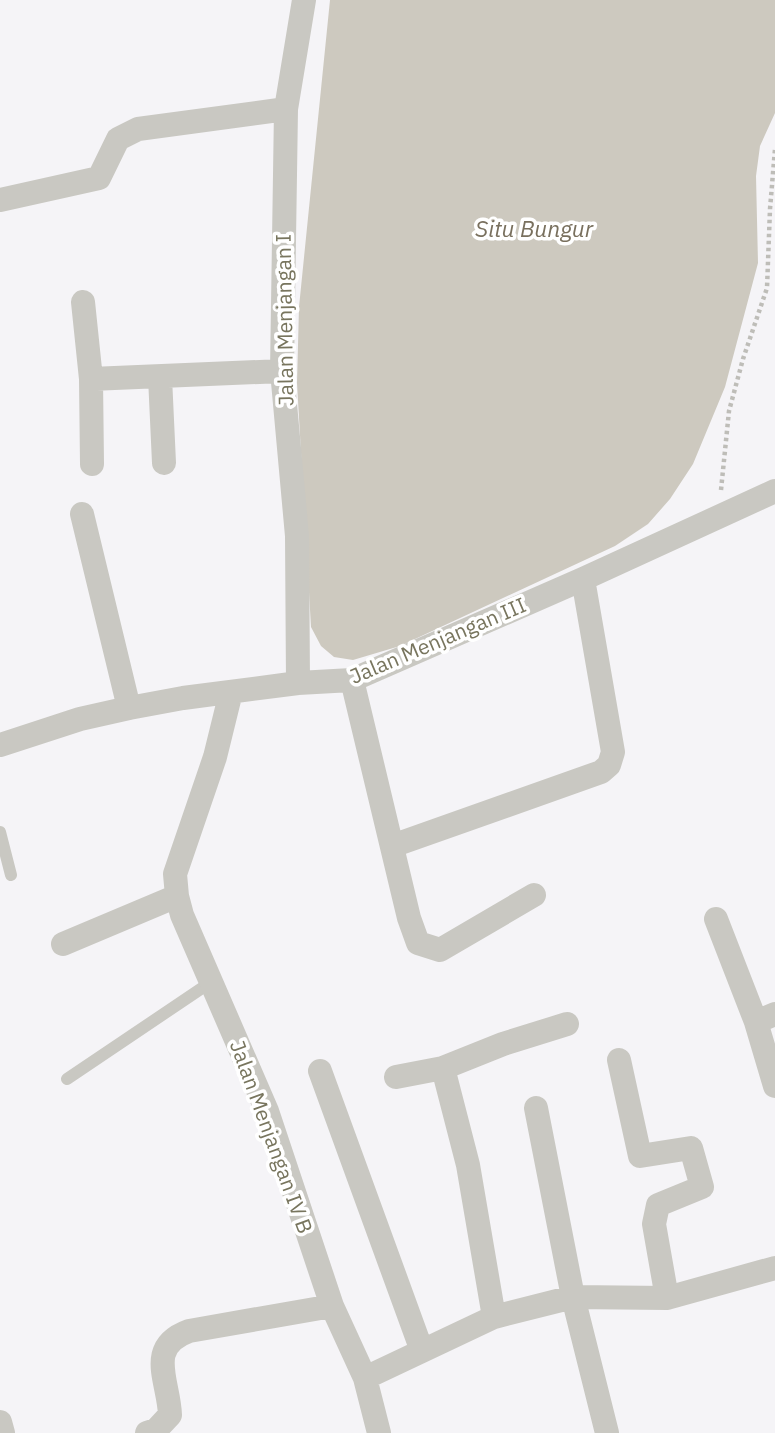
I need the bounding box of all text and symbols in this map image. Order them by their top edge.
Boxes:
water label: Situ Bungur [475,213,594,243]
street label: Jalan Menjangan I [268,234,300,406]
street label: Jalan Menjangan III [345,590,530,690]
street label: Jalan Menjangan IV B [224,1036,320,1237]

